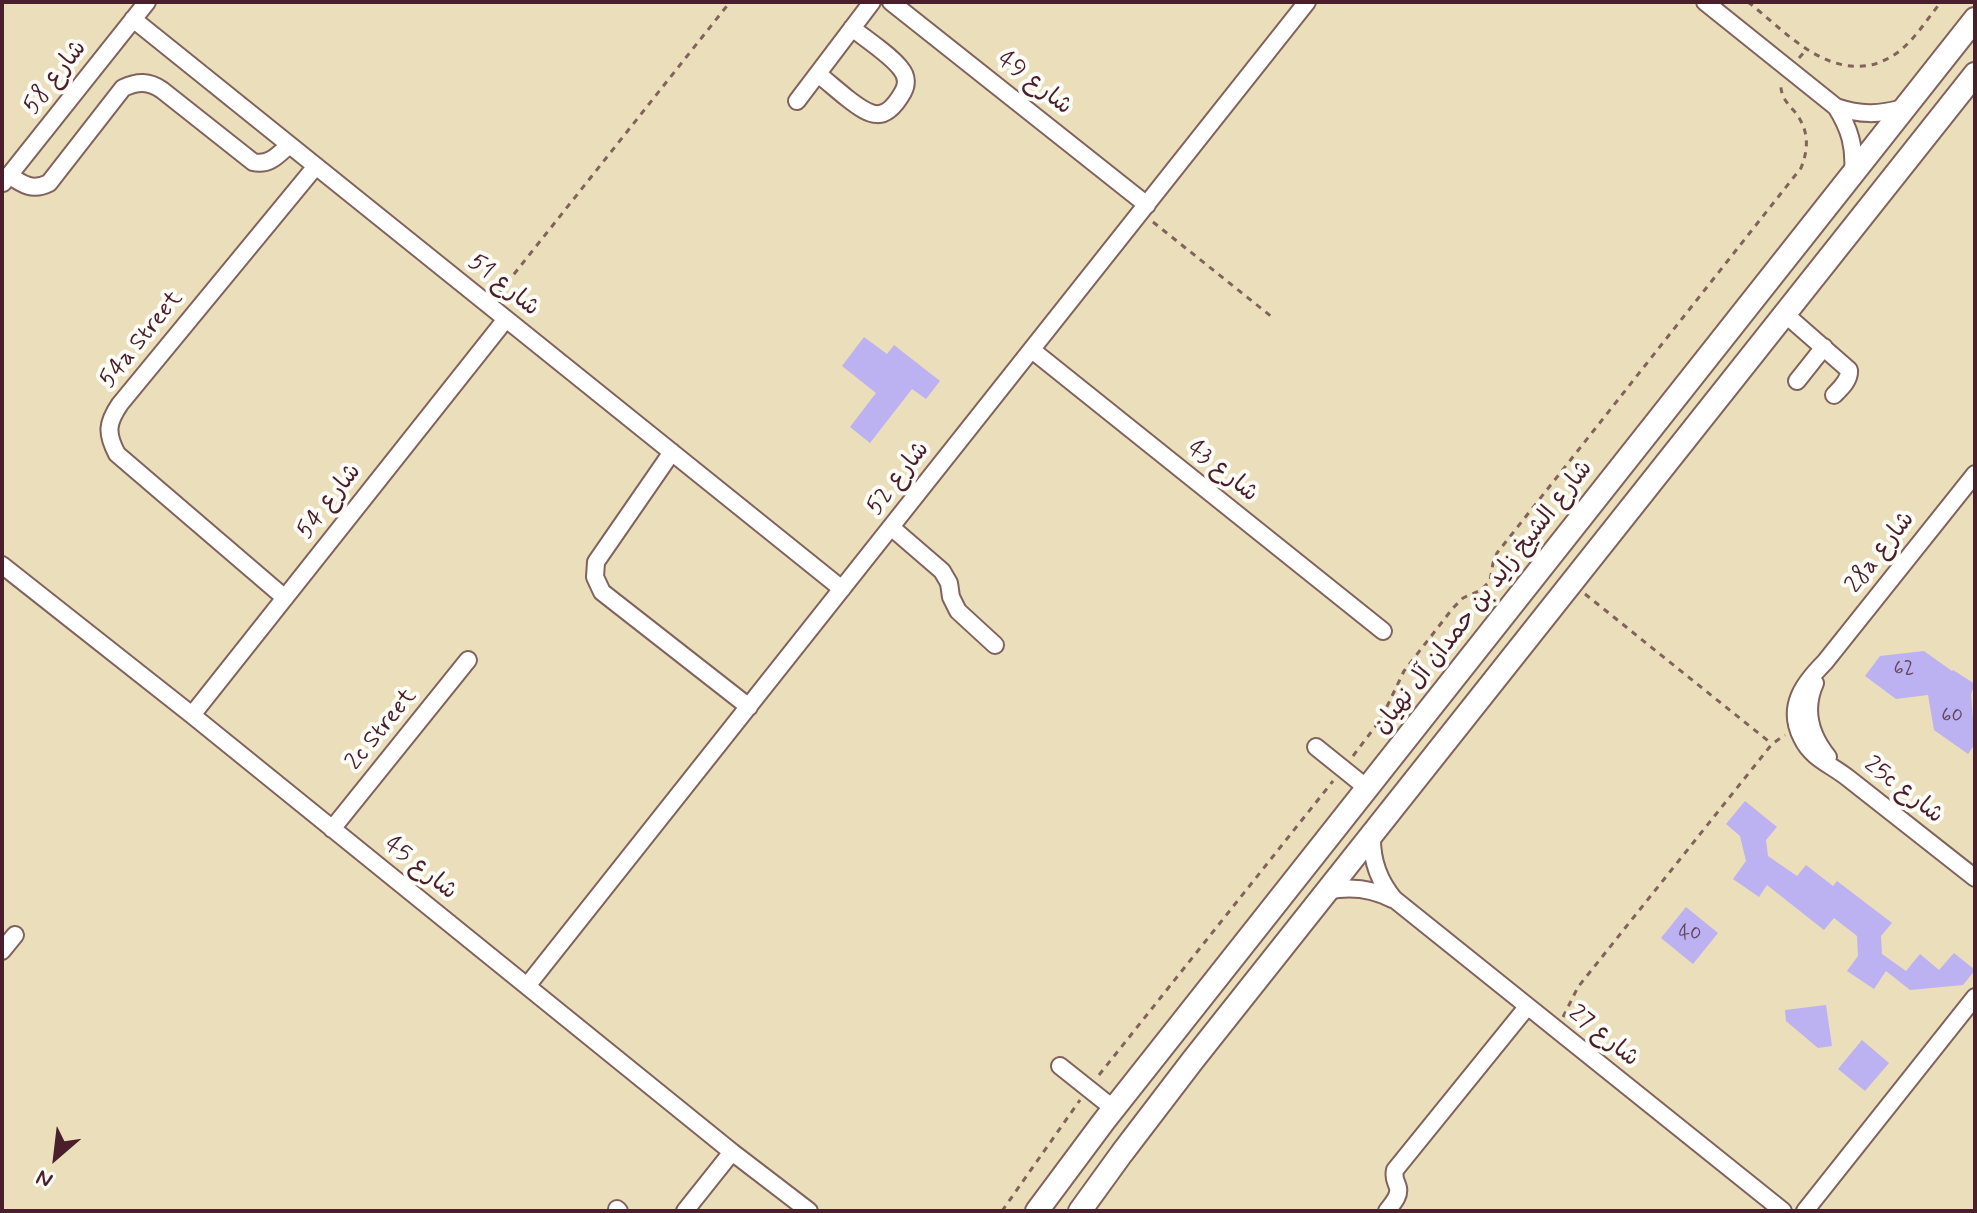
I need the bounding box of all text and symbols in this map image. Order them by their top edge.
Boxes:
street label: شارع 58 [18,35,94,121]
street label: شارع 49 [991,46,1077,122]
street label: شارع 51 [462,249,544,323]
street label: 54a Street [94,286,190,394]
street label: شارع 43 [1181,435,1263,509]
street label: شارع 52 [861,436,937,522]
street label: شارع الشيخ زايد بن حمدان آل نهيان [1368,455,1600,741]
street label: شارع 54 [292,459,368,545]
street label: 28a شارع [1840,506,1922,600]
house number: 62 [1894,658,1914,682]
street label: 2c Street [340,683,424,777]
house number: 60 [1941,705,1963,729]
street label: 25c شارع [1858,751,1948,831]
street label: شارع 45 [378,831,462,907]
house number: 40 [1678,923,1702,947]
street label: شارع 27 [1562,1000,1644,1074]
north arrow [16,1117,96,1197]
text: N [32,1162,58,1194]

